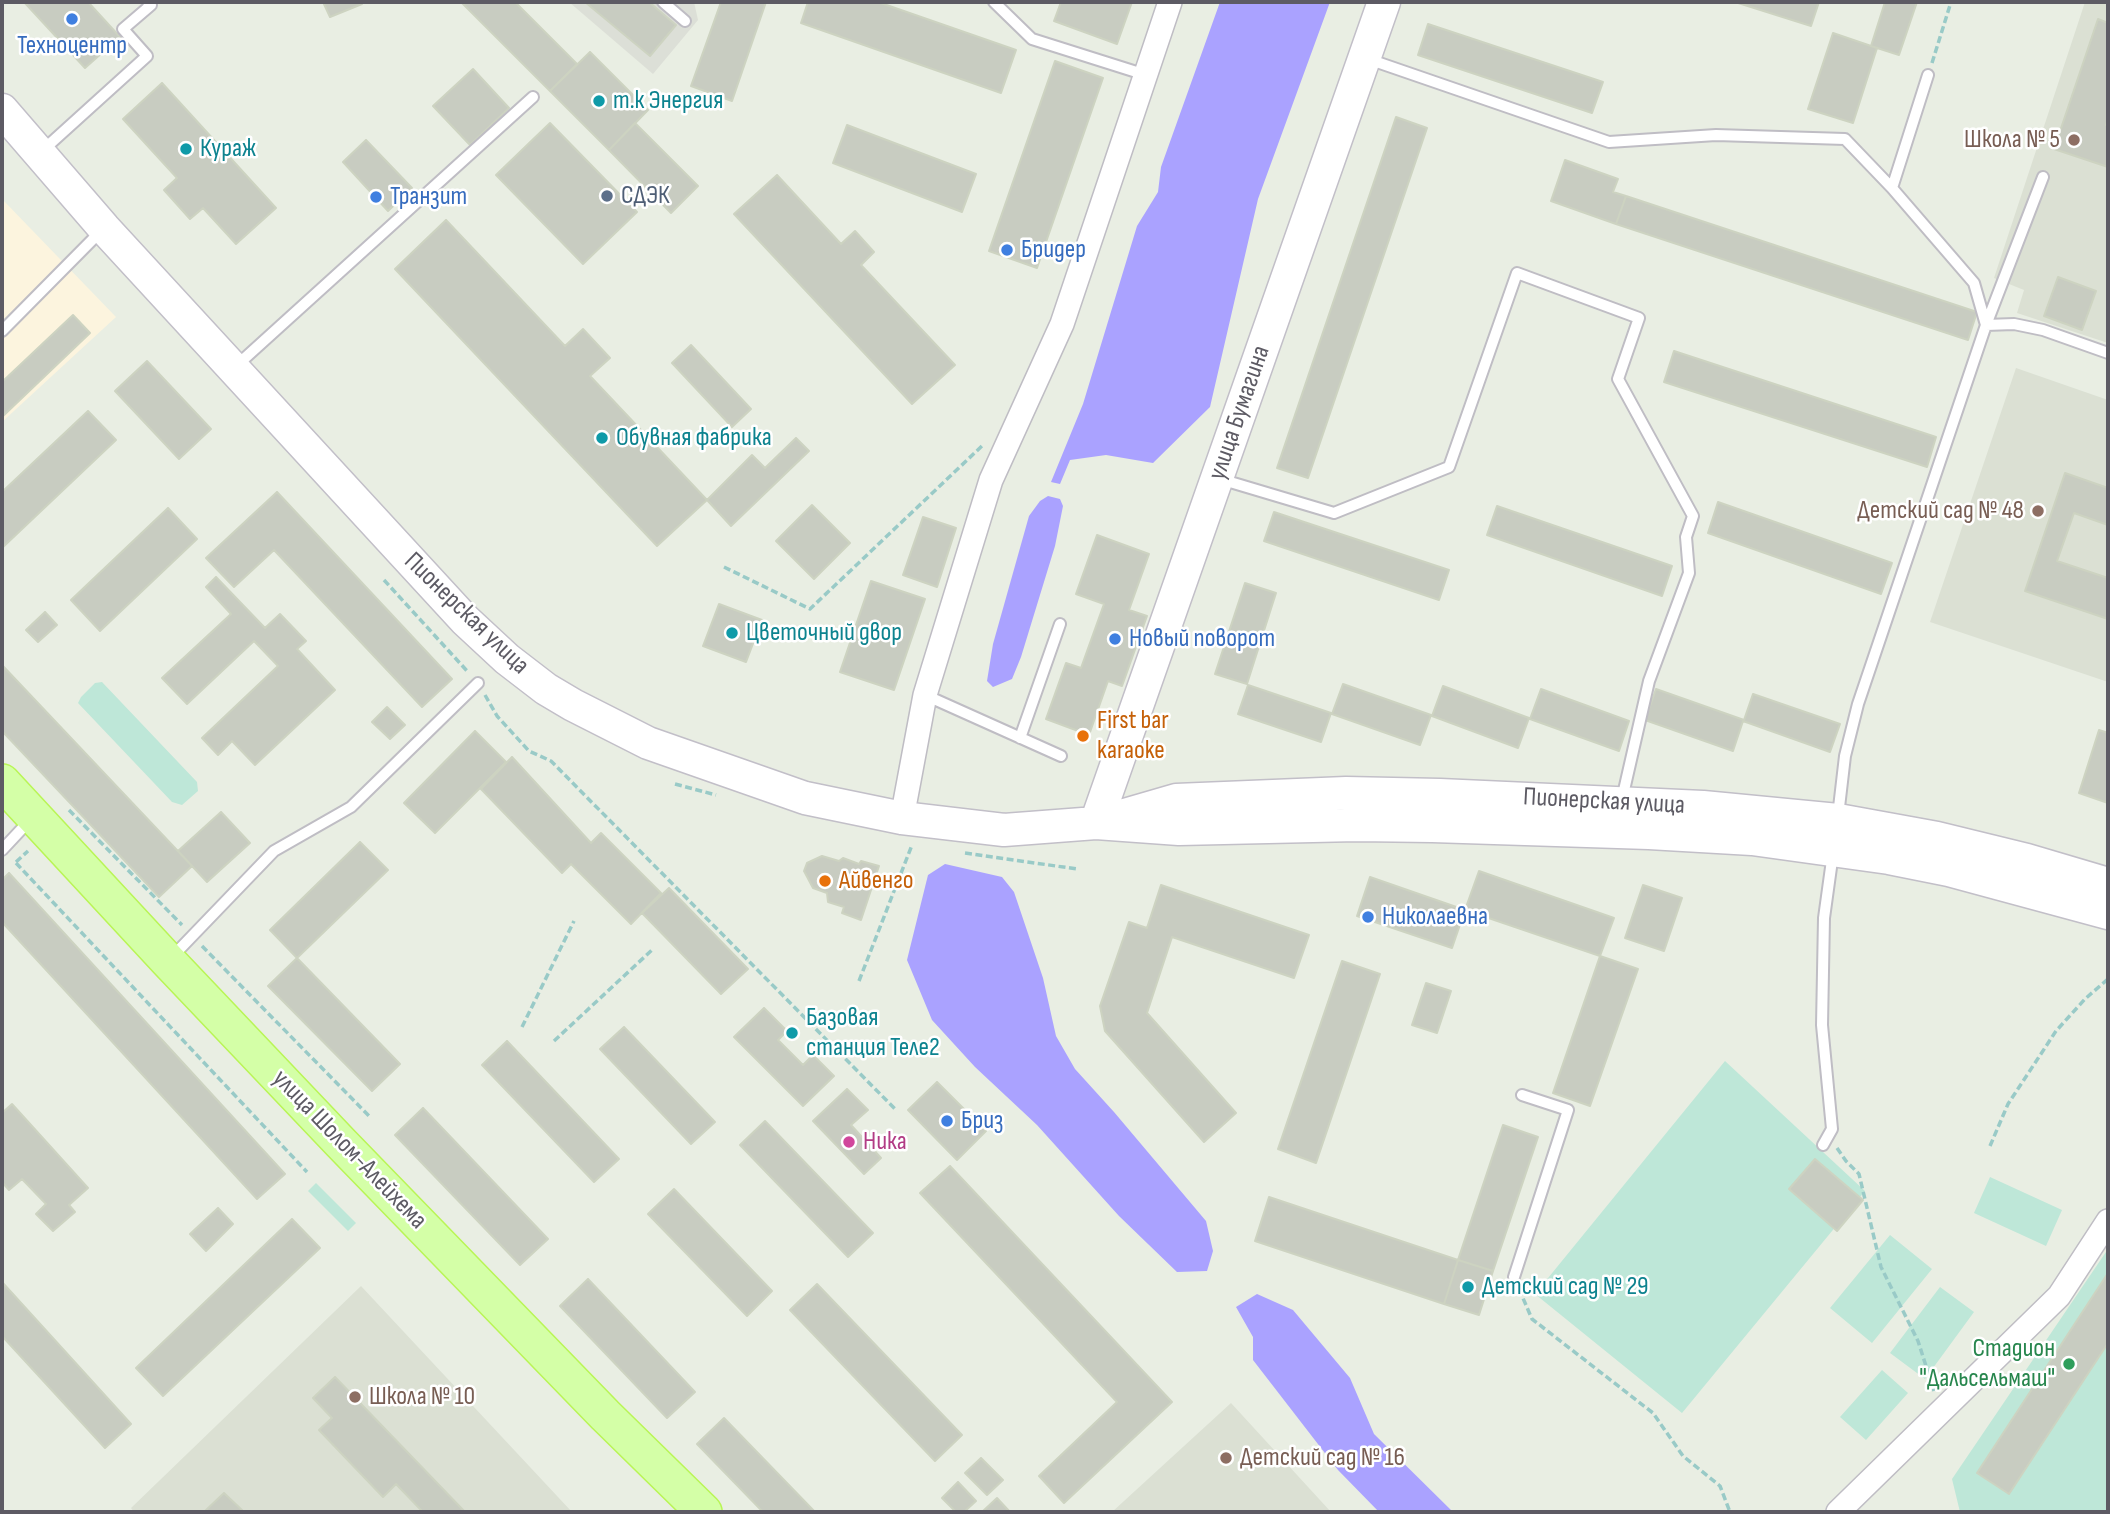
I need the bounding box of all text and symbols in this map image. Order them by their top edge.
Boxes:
marker: Техноцентр [64,11,80,27]
place label: Техноцентр [17,30,127,62]
place label: т.к Энергия [613,85,723,117]
marker: т.к Энергия [591,93,607,109]
place label: Школа № 5 [1964,124,2060,156]
marker: Школа № 5 [2066,132,2082,148]
place label: Кураж [200,133,256,165]
marker: Кураж [178,141,194,157]
place label: СДЭК [621,180,670,212]
place label: Транзит [390,181,467,213]
marker: СДЭК [599,188,615,204]
marker: Транзит [368,189,384,205]
place label: Бридер [1021,234,1086,266]
marker: Бридер [999,242,1015,258]
street label: улица Бумагина [1202,342,1278,484]
place label: Обувная фабрика [616,422,772,454]
marker: Обувная фабрика [594,430,610,446]
place label: Детский сад № 48 [1857,495,2024,527]
marker: Детский сад № 48 [2030,503,2046,519]
street label: Пионерская улица [397,546,535,682]
place label: Цветочный двор [746,617,902,649]
place label: Новый поворот [1129,623,1275,655]
marker: Цветочный двор [724,625,740,641]
marker: Новый поворот [1107,631,1123,647]
place label: First bar karaoke [1097,705,1169,766]
marker: First bar karaoke [1075,728,1091,744]
street label: Пионерская улица [1522,782,1686,822]
place label: Айвенго [839,865,914,897]
marker: Айвенго [817,873,833,889]
place label: Николаевна [1382,901,1488,933]
marker: Николаевна [1360,909,1376,925]
place label: Базовая станция Теле2 [806,1002,940,1064]
marker: Базовая станция Теле2 [784,1025,800,1041]
street label: улица Шолом-Алейхема [265,1064,433,1236]
place label: Бриз [961,1105,1003,1137]
marker: Бриз [939,1113,955,1129]
place label: Ника [863,1126,907,1158]
marker: Ника [841,1134,857,1150]
place label: Детский сад № 29 [1482,1271,1649,1303]
marker: Детский сад № 29 [1460,1279,1476,1295]
place label: Стадион "Дальсельмаш" [1919,1333,2055,1394]
marker: Стадион "Дальсельмаш" [2061,1356,2077,1372]
place label: Школа № 10 [369,1381,475,1413]
marker: Школа № 10 [347,1389,363,1405]
place label: Детский сад № 16 [1240,1442,1405,1474]
marker: Детский сад № 16 [1218,1450,1234,1466]

